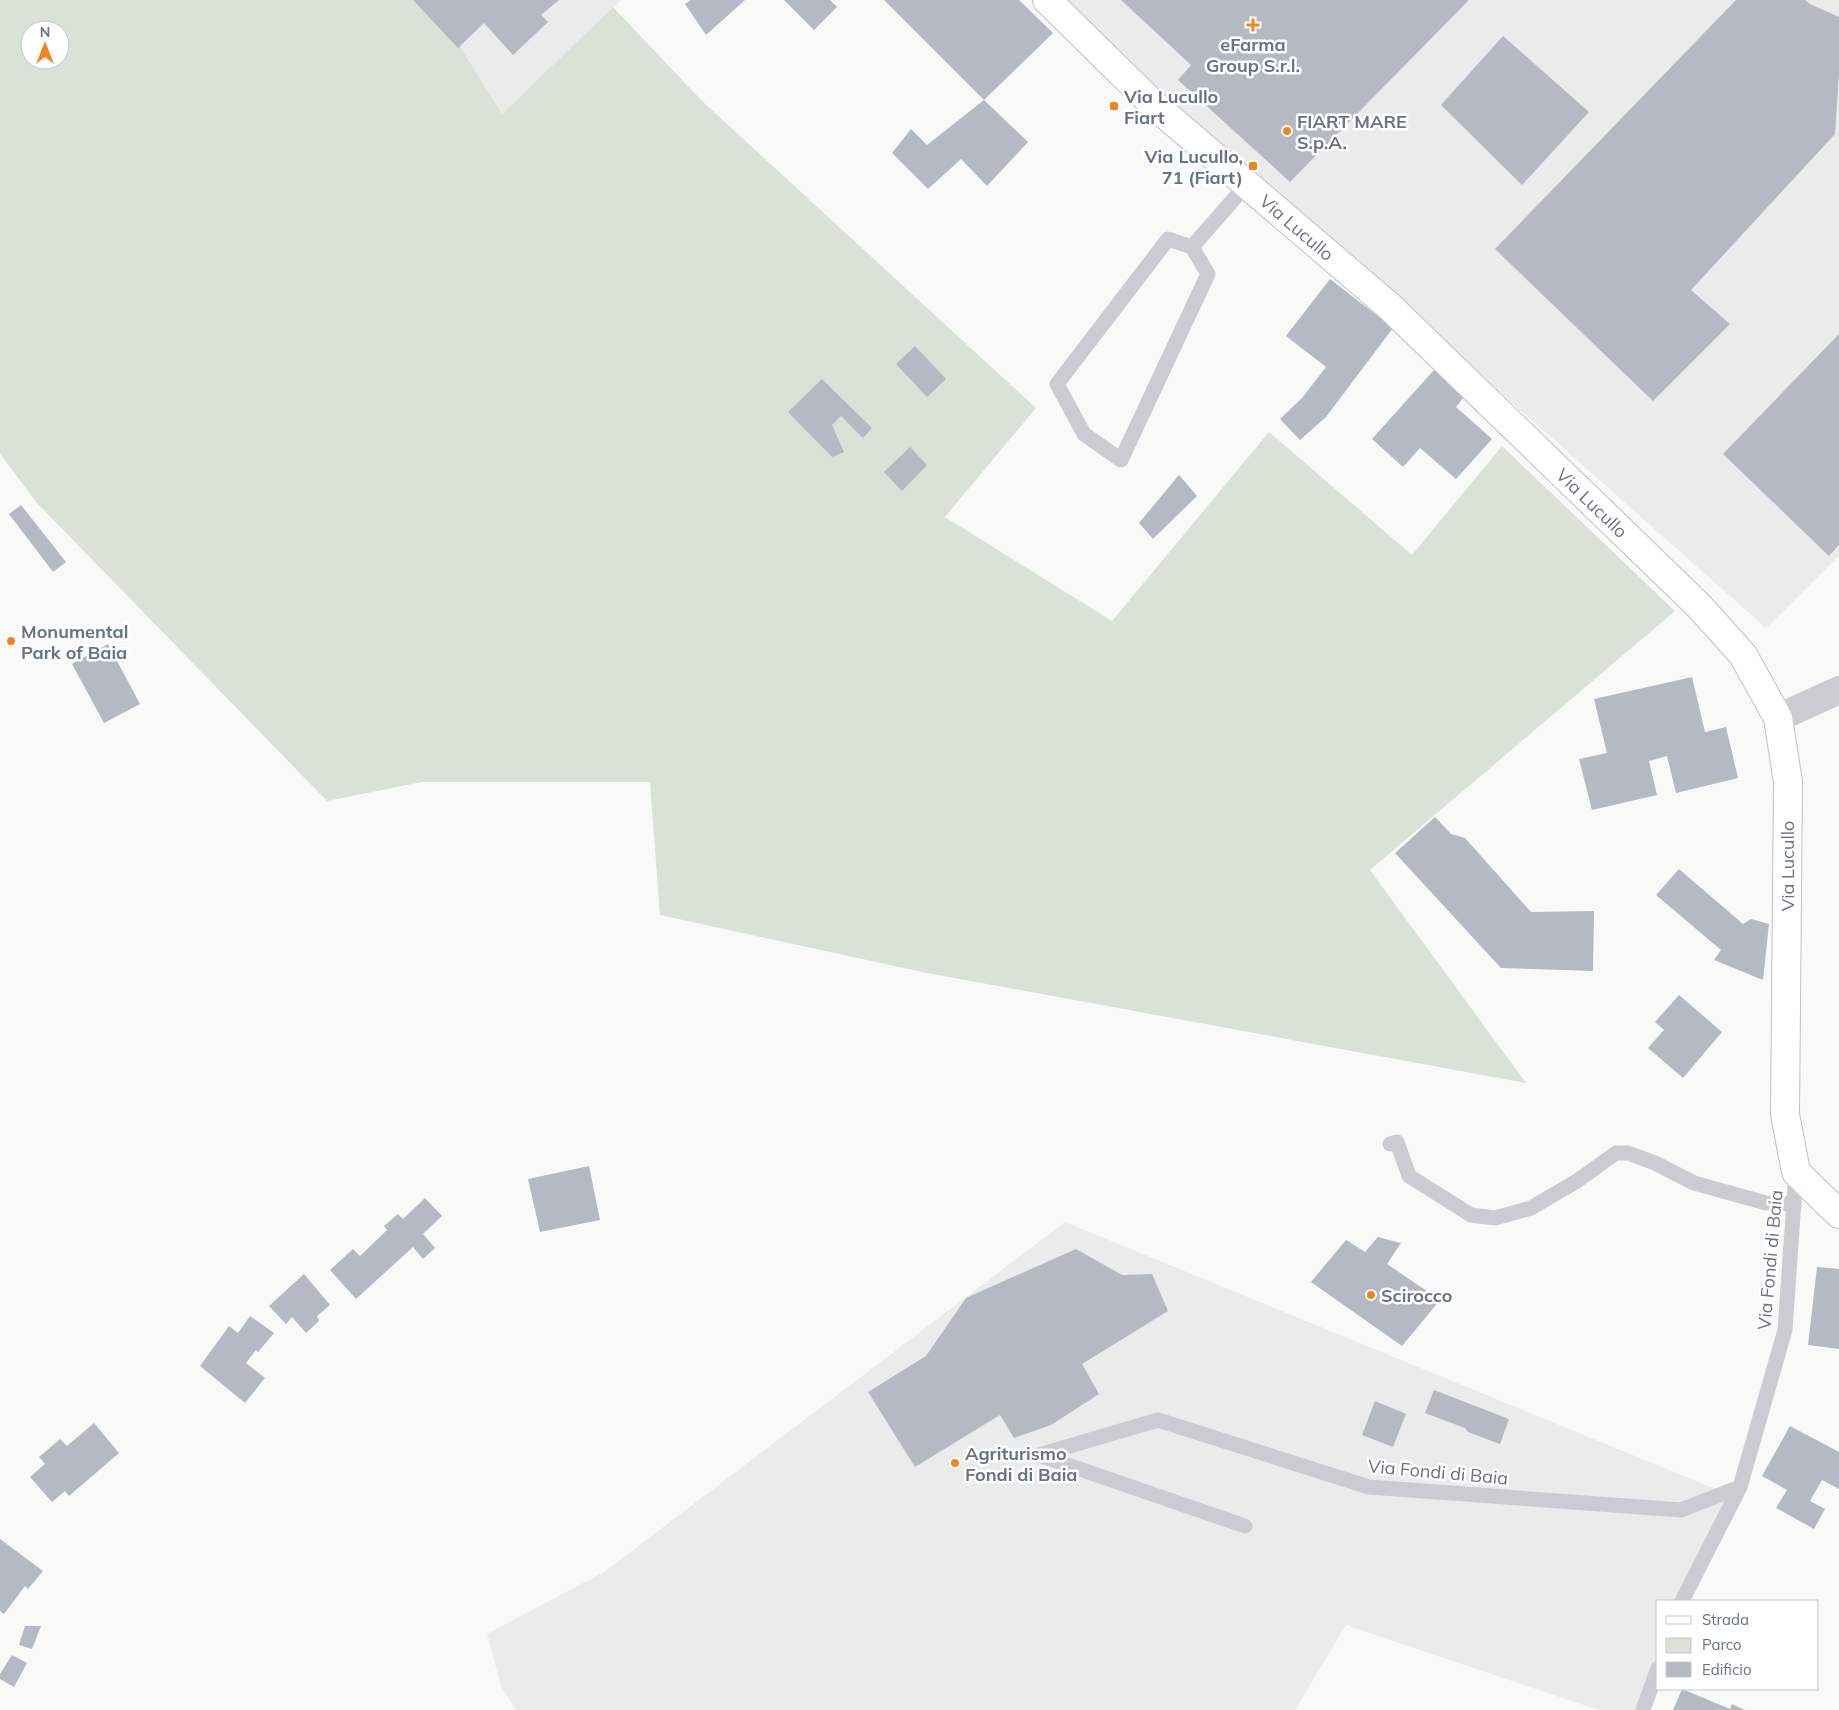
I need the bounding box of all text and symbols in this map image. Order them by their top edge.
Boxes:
marker: eFarma Group S.r.l. [1247,19,1259,31]
north arrow [20,20,70,70]
text: N [40,23,50,41]
place label: eFarma Group S.r.l. [1206,33,1300,77]
place label: Via Lucullo Fiart [1123,85,1218,129]
marker: Via Lucullo Fiart [1108,100,1120,112]
place label: FIART MARE S.p.A. [1297,110,1407,154]
marker: FIART MARE S.p.A. [1281,125,1293,137]
place label: Via Lucullo, 71 (Fiart) [1144,145,1243,189]
marker: Via Lucullo, 71 (Fiart) [1247,160,1259,172]
street label: Via Lucullo [1255,189,1339,265]
street label: Via Lucullo [1552,463,1633,542]
place label: Monumental Park of Baia [21,620,128,664]
marker: Monumental Park of Baia [5,635,17,647]
street label: Via Lucullo [1776,821,1799,911]
street label: Via Fondi di Baia [1752,1189,1788,1331]
place label: Scirocco [1381,1284,1452,1307]
marker: Scirocco [1365,1289,1377,1301]
place label: Agriturismo Fondi di Baia [965,1442,1078,1486]
street label: Via Fondi di Baia [1367,1454,1509,1490]
marker: Agriturismo Fondi di Baia [949,1457,961,1469]
legend [1656,1600,1819,1690]
text: Strada [1702,1610,1749,1629]
text: Parco [1702,1635,1742,1654]
text: Edificio [1702,1660,1752,1679]

